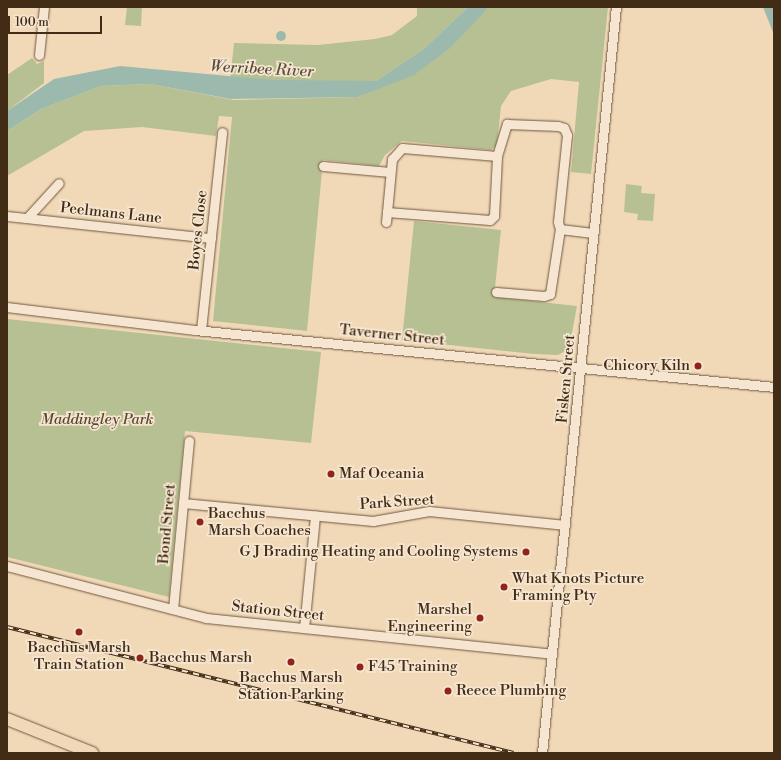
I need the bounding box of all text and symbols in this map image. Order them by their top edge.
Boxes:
scale bar [10,8,104,34]
text: 100 m [15,15,49,30]
water label: Werribee River [210,57,314,81]
street label: Boyes Close [185,189,211,271]
street label: Peelmans Lane [59,199,163,227]
street label: Taverner Street [339,321,445,349]
street label: Fisken Street [553,334,579,424]
place label: Chicory Kiln [603,357,690,375]
marker: Chicory Kiln [693,361,703,371]
park label: Maddingley Park [41,411,153,429]
place label: Maf Oceania [339,465,424,483]
marker: Maf Oceania [326,469,336,479]
street label: Bond Street [155,483,179,565]
street label: Park Street [359,490,435,514]
place label: Bacchus Marsh Coaches [208,504,311,539]
marker: Bacchus Marsh Coaches [195,517,205,527]
place label: G J Brading Heating and Cooling Systems [239,543,518,561]
marker: G J Brading Heating and Cooling Systems [521,547,531,557]
place label: What Knots Picture Framing Pty [512,569,644,604]
marker: What Knots Picture Framing Pty [499,582,509,592]
street label: Station Street [231,597,325,625]
place label: Marshel Engineering [387,600,472,635]
marker: Marshel Engineering [475,613,485,623]
marker: Bacchus Marsh Train Station [74,627,84,637]
place label: Bacchus Marsh Train Station [27,638,131,673]
place label: Bacchus Marsh [149,649,252,667]
marker: Bacchus Marsh [134,652,146,664]
marker: Bacchus Marsh Station Parking [286,657,296,667]
place label: F45 Training [368,658,458,676]
marker: F45 Training [355,662,365,672]
place label: Bacchus Marsh Station Parking [238,668,344,703]
place label: Reece Plumbing [456,682,566,700]
marker: Reece Plumbing [443,686,453,696]

